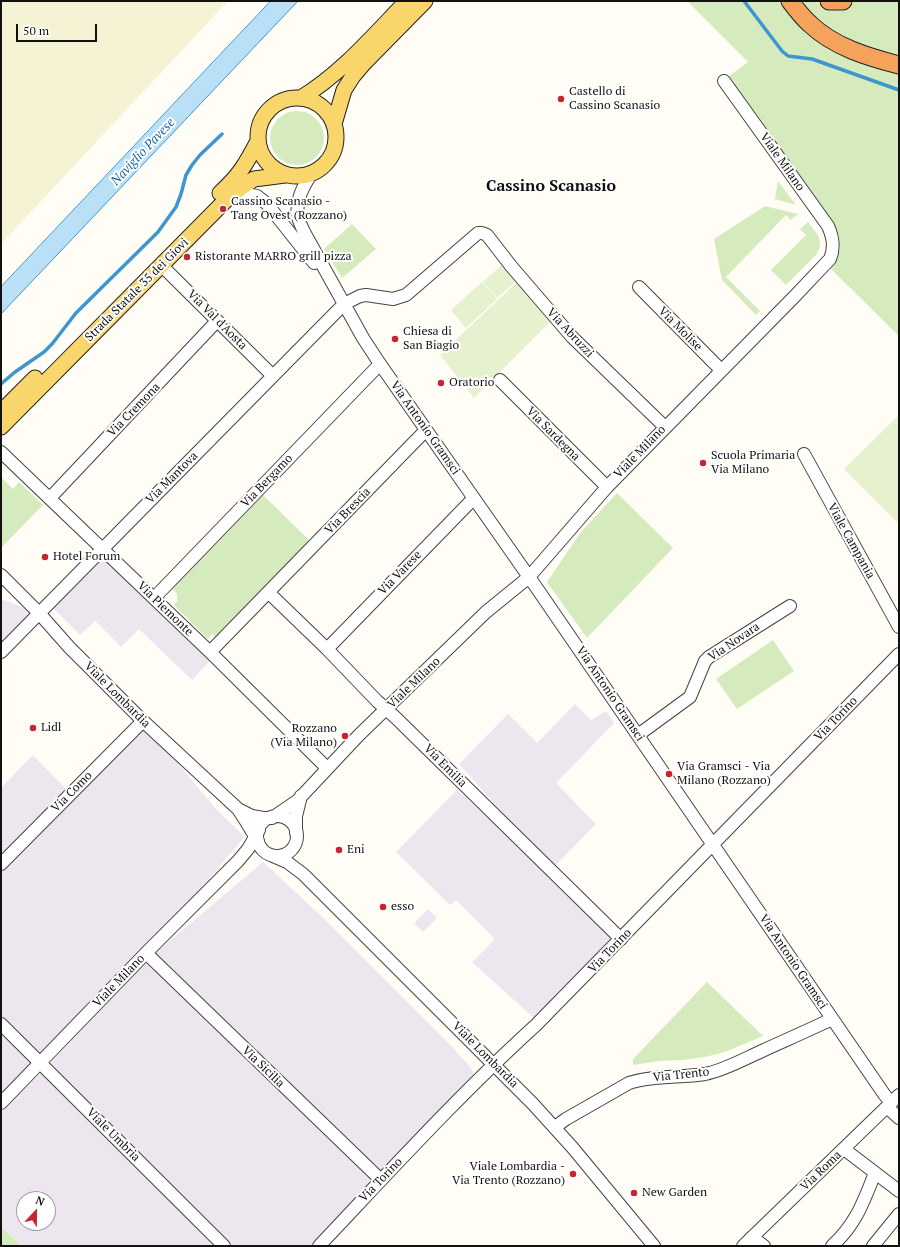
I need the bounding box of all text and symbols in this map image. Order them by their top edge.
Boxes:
scale bar [18,16,99,42]
text: 50 m [23,23,49,38]
place label: Castello di Cassino Scanasio [569,85,660,113]
marker: Castello di Cassino Scanasio [556,94,566,104]
water label: Naviglio Pavese [108,115,178,189]
street label: Viale Milano [757,130,807,194]
district label: Cassino Scanasio [486,176,616,196]
place label: Cassino Scanasio - Tang Ovest (Rozzano) [231,195,347,223]
marker: Cassino Scanasio - Tang Ovest (Rozzano) [218,204,228,214]
street label: Strada Statale 35 dei Giovi [82,235,192,345]
place label: Ristorante MARRO grill pizza [195,250,352,264]
marker: Ristorante MARRO grill pizza [182,252,192,262]
street label: Via Val d'Aosta [184,287,250,353]
street label: Via Molise [655,304,705,354]
street label: Via Abruzzi [544,305,596,361]
place label: Chiesa di San Biagio [403,325,459,353]
marker: Chiesa di San Biagio [390,334,400,344]
place label: Oratorio [449,376,494,390]
street label: Via Antonio Gramsci [387,378,463,478]
marker: Oratorio [436,378,446,388]
street label: Via Cremona [105,380,163,440]
street label: Via Sardegna [523,404,583,464]
street label: Viale Milano [611,423,669,481]
street label: Via Mantova [143,449,201,507]
place label: Scuola Primaria Via Milano [711,449,795,477]
street label: Via Bergamo [238,451,296,511]
marker: Scuola Primaria Via Milano [698,458,708,468]
street label: Via Brescia [322,485,374,537]
street label: Viale Campania [824,501,878,581]
street label: Via Varese [375,548,425,598]
place label: Hotel Forum [53,550,120,564]
marker: Hotel Forum [40,552,50,562]
street label: Via Piemonte [134,579,196,639]
street label: Via Novara [706,620,762,664]
street label: Via Antonio Gramsci [573,644,647,744]
street label: Viale Milano [385,654,443,712]
street label: Viale Lombardia [81,659,153,731]
street label: Via Torino [811,694,861,744]
place label: Lidl [41,721,61,735]
place label: Rozzano (Via Milano) [271,722,337,750]
marker: Lidl [28,723,38,733]
marker: Rozzano (Via Milano) [340,731,350,741]
street label: Via Emilia [420,741,470,791]
place label: Via Gramsci - Via Milano (Rozzano) [677,760,771,788]
street label: Via Como [49,769,95,815]
marker: Via Gramsci - Via Milano (Rozzano) [664,769,674,779]
place label: Eni [347,843,365,857]
marker: Eni [334,845,344,855]
place label: esso [391,900,414,914]
marker: esso [378,902,388,912]
street label: Via Antonio Gramsci [756,912,830,1012]
street label: Via Torino [585,926,635,976]
street label: Viale Milano [90,952,148,1010]
street label: Viale Lombardia [449,1019,521,1091]
street label: Via Sicilia [239,1043,287,1091]
street label: Via Trento [652,1065,710,1085]
street label: Viale Umbria [83,1105,143,1165]
street label: Via Roma [798,1148,844,1194]
street label: Via Torino [356,1155,406,1205]
place label: Viale Lombardia - Via Trento (Rozzano) [452,1160,565,1188]
marker: Viale Lombardia - Via Trento (Rozzano) [568,1169,578,1179]
place label: New Garden [642,1186,707,1200]
marker: New Garden [629,1188,639,1198]
north arrow [16,1191,56,1231]
text: N [34,1193,47,1209]

